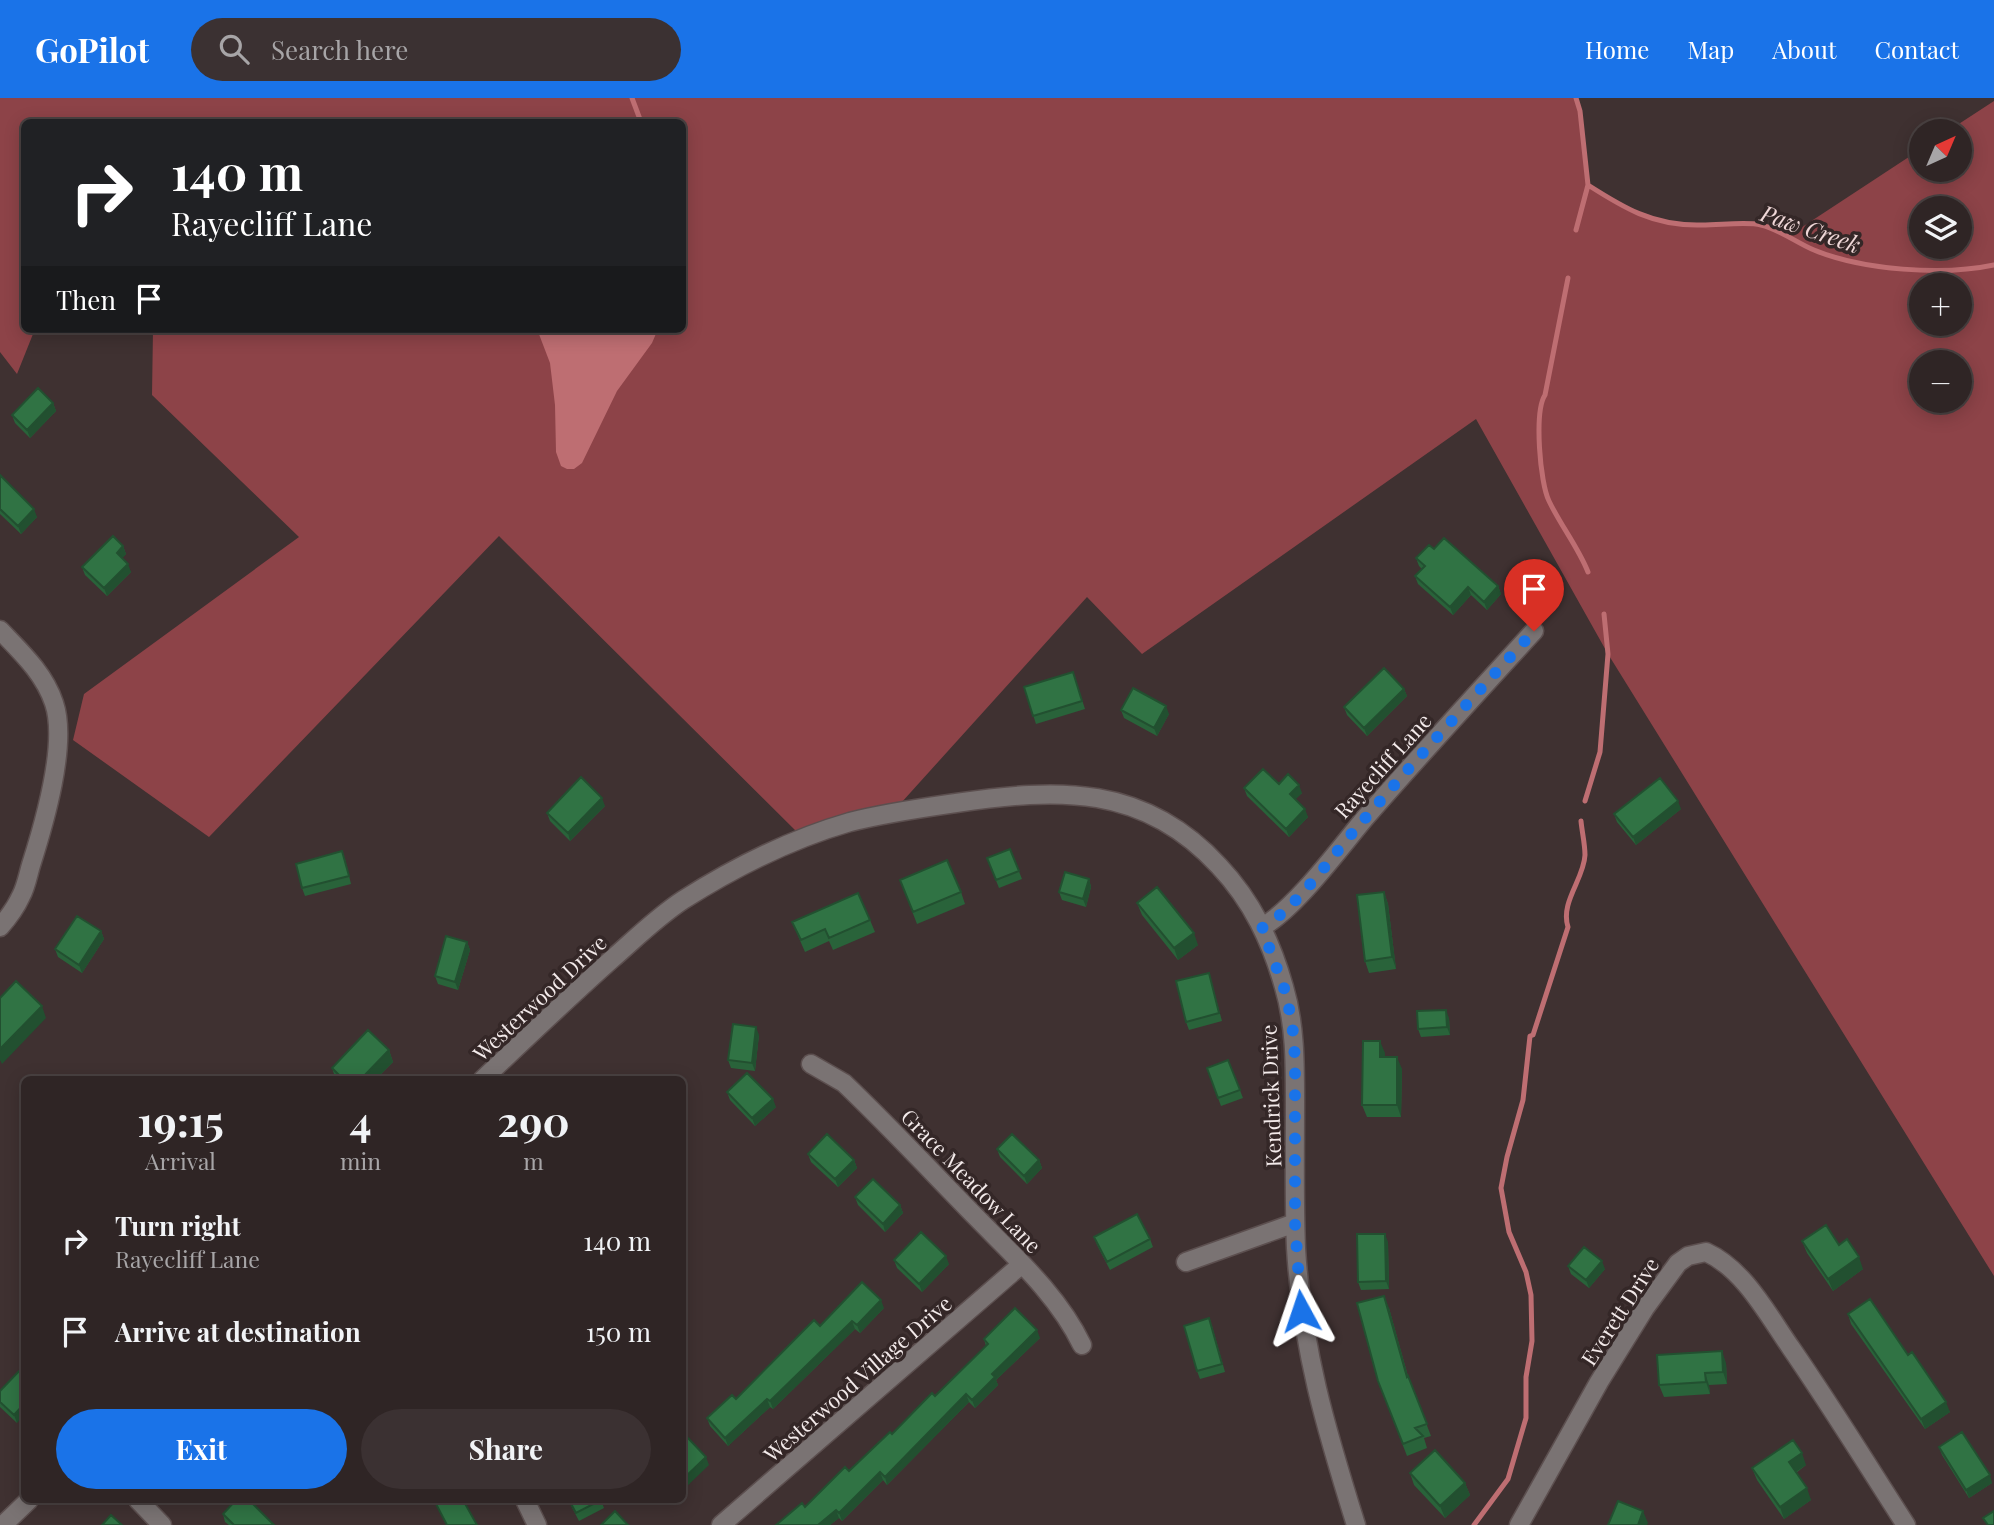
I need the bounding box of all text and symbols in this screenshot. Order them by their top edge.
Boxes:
search box [191,18,681,81]
text: GoPilot [35,27,149,71]
icon: search [215,30,253,68]
text: Search here [271,32,408,67]
text: Home [1585,33,1649,65]
text: Map [1687,33,1734,65]
text: About [1772,33,1836,65]
text: Contact [1874,33,1959,65]
north arrow [1909,119,1972,182]
map controls [1909,119,1972,413]
text: 140 m [171,138,303,203]
icon: right [56,147,147,238]
water label: Paw Creek [1756,196,1865,260]
button: layers [1909,196,1972,259]
text: Rayecliff Lane [171,201,373,244]
button: + [1909,273,1972,336]
icon: arrive [130,280,168,318]
text: Then [56,282,116,317]
button: − [1909,350,1972,413]
pin [1504,559,1564,631]
icon: arrive [1515,570,1553,608]
street label: Rayecliff Lane [1327,706,1437,824]
street label: Westerwood Drive [466,928,612,1067]
street label: Kendrick Drive [1254,1024,1286,1168]
text: 19:15 [137,1092,224,1148]
text: 4 [349,1092,372,1148]
text: 290 [497,1092,570,1148]
street label: Grace Meadow Lane [896,1102,1048,1258]
text: Arrival [145,1145,216,1176]
text: min [340,1145,381,1176]
text: m [523,1145,544,1176]
text: Turn right [115,1208,241,1243]
icon: right [56,1222,94,1260]
text: 140 m [583,1223,651,1258]
text: Rayecliff Lane [115,1243,260,1274]
street label: Everett Drive [1574,1252,1664,1370]
position arrow [1264,1274,1338,1348]
street label: Westerwood Village Drive [756,1289,957,1468]
icon: arrive [56,1313,94,1351]
text: Arrive at destination [115,1314,361,1349]
text: 150 m [586,1314,651,1349]
button: Exit [56,1409,347,1489]
button: Share [361,1409,651,1489]

